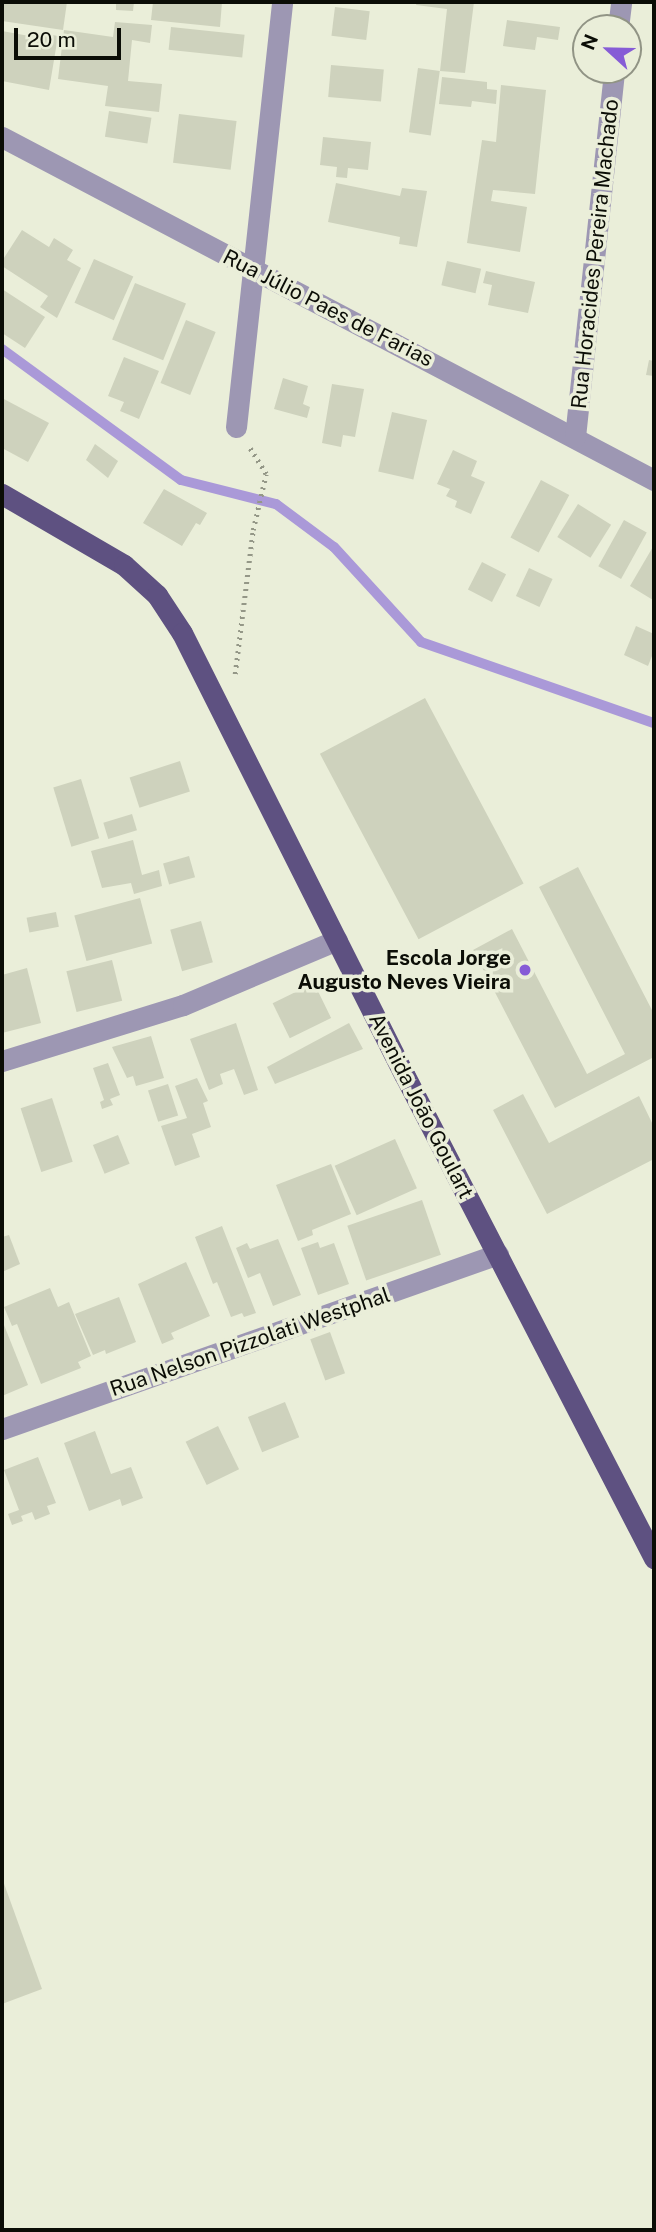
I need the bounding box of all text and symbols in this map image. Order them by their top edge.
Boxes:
scale bar [18,14,124,58]
north arrow [572,14,642,84]
text: 20 m [27,27,76,52]
text: N [576,31,602,53]
street label: Rua Horacides Pereira Machado [566,98,624,410]
street label: Rua Júlio Paes de Farias [218,244,438,372]
place label: Escola Jorge Augusto Neves Vieira [297,945,511,995]
marker: Escola Jorge Augusto Neves Vieira [517,962,533,978]
street label: Avenida João Goulart [363,1009,479,1203]
street label: Rua Nelson Pizzolati Westphal [106,1282,394,1402]

